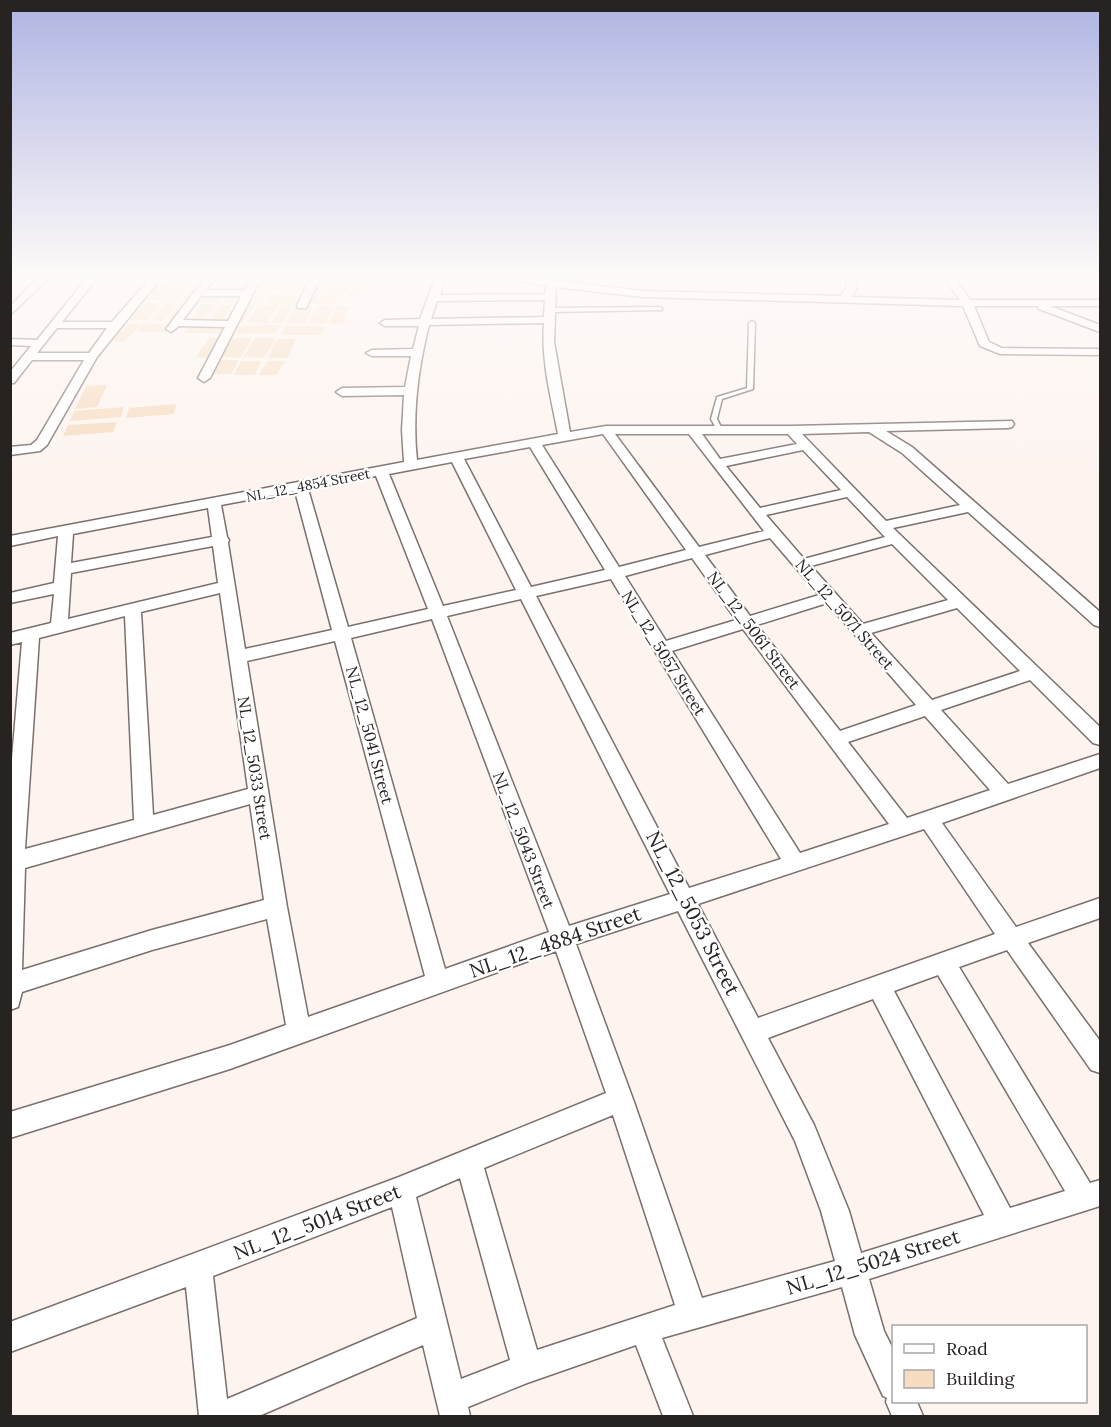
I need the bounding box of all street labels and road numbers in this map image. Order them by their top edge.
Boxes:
street label: NL_12_4854 Street [245,464,372,506]
street label: NL_12_5071 Street [791,555,899,674]
street label: NL_12_5061 Street [703,567,805,694]
street label: NL_12_5057 Street [617,587,711,720]
street label: NL_12_5041 Street [342,664,398,807]
street label: NL_12_5033 Street [234,695,276,842]
street label: NL_12_5043 Street [489,769,560,912]
street label: NL_12_5053 Street [641,826,746,999]
street label: NL_12_4884 Street [466,900,644,983]
street label: NL_12_5014 Street [230,1178,404,1265]
street label: NL_12_5024 Street [783,1223,963,1300]

